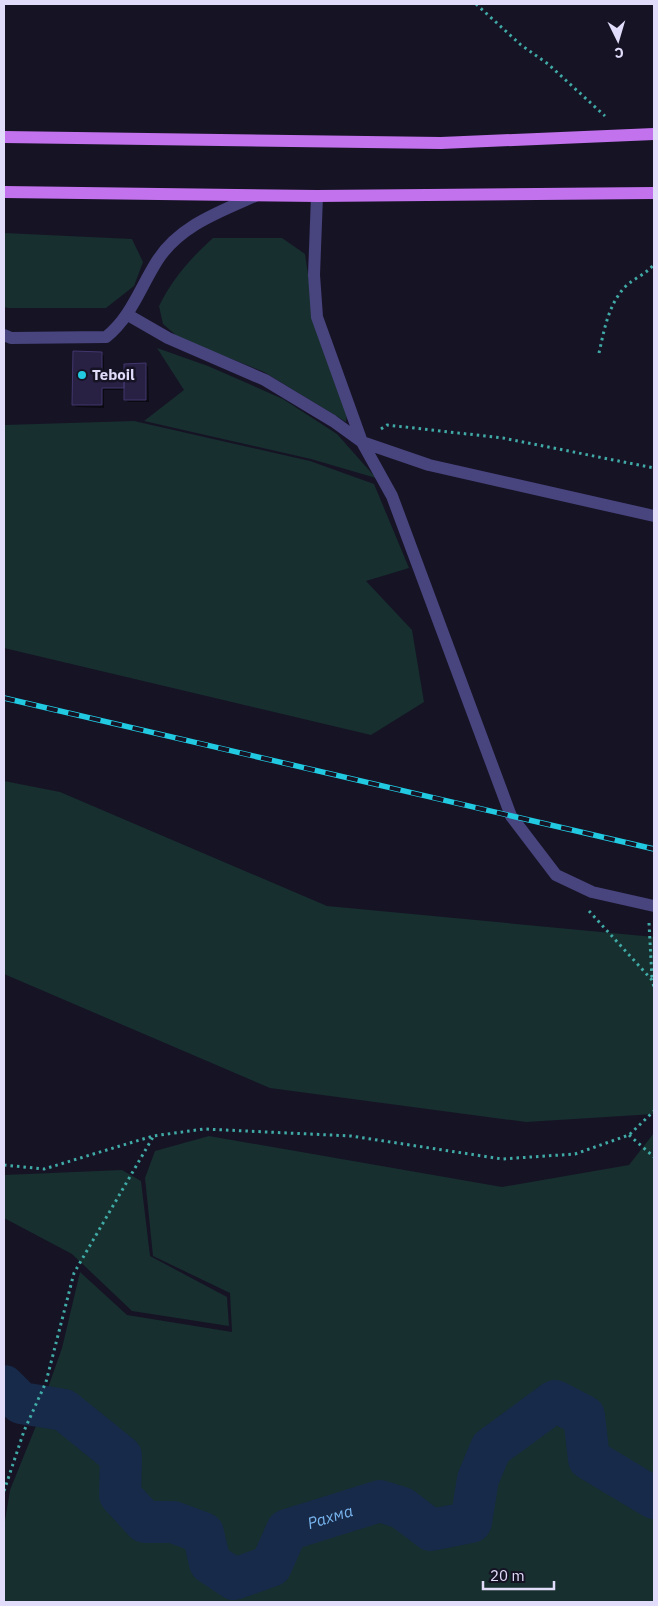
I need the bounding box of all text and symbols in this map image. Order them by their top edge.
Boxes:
north arrow [593,15,643,65]
text: С [614,44,624,62]
place label: Teboil [92,365,135,384]
marker: Teboil [76,369,88,381]
water label: Рахма [305,1500,355,1533]
scale bar [483,1558,554,1590]
text: 20 m [490,1566,525,1585]

